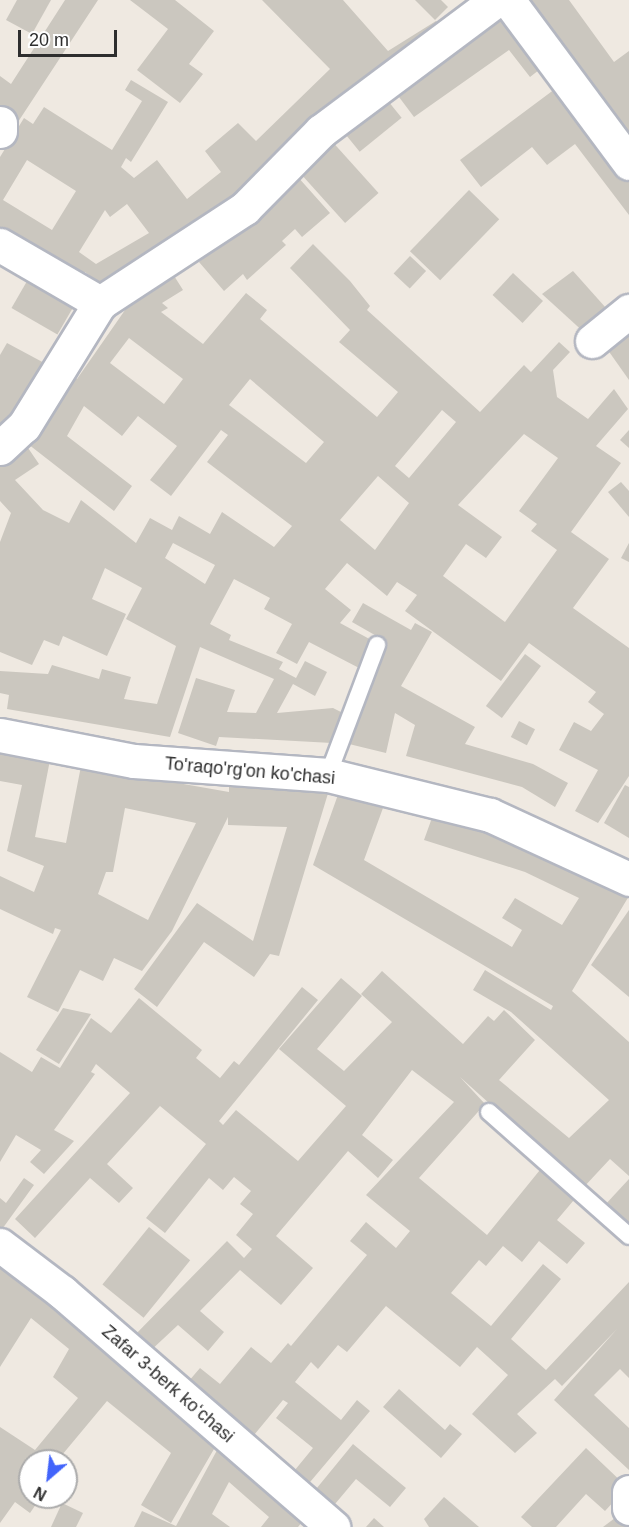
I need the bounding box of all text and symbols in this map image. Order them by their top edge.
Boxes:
scale bar [21,18,120,56]
text: 20 m [29,30,69,50]
street label: To'raqo'rg'on ko'chasi [164,753,336,789]
street label: Zafar 3-berk koʻchasi [97,1321,239,1447]
north arrow [18,1449,78,1509]
text: N [31,1483,49,1504]

